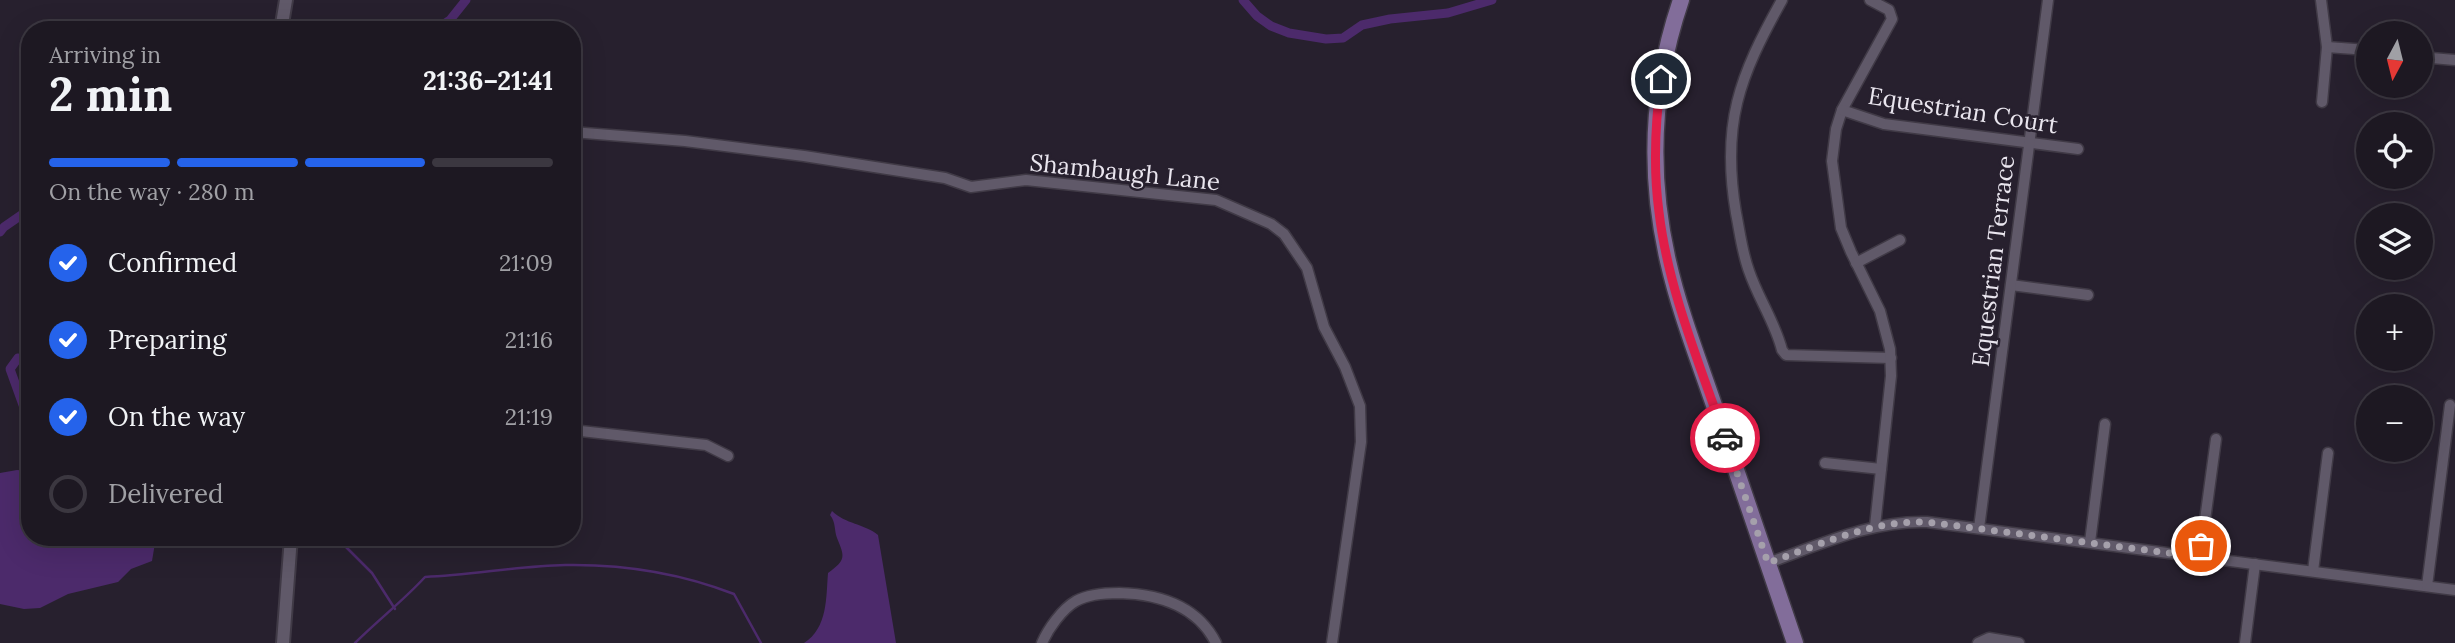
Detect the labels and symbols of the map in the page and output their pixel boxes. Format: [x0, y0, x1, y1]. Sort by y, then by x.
north arrow [2356, 21, 2432, 98]
pin [1631, 49, 1691, 109]
street label: Equestrian Court [1866, 80, 2061, 140]
street label: Shambaugh Lane [1028, 147, 1222, 197]
street label: Equestrian Terrace [1965, 154, 2021, 368]
courier [1690, 403, 1760, 473]
pin [2171, 516, 2231, 576]

